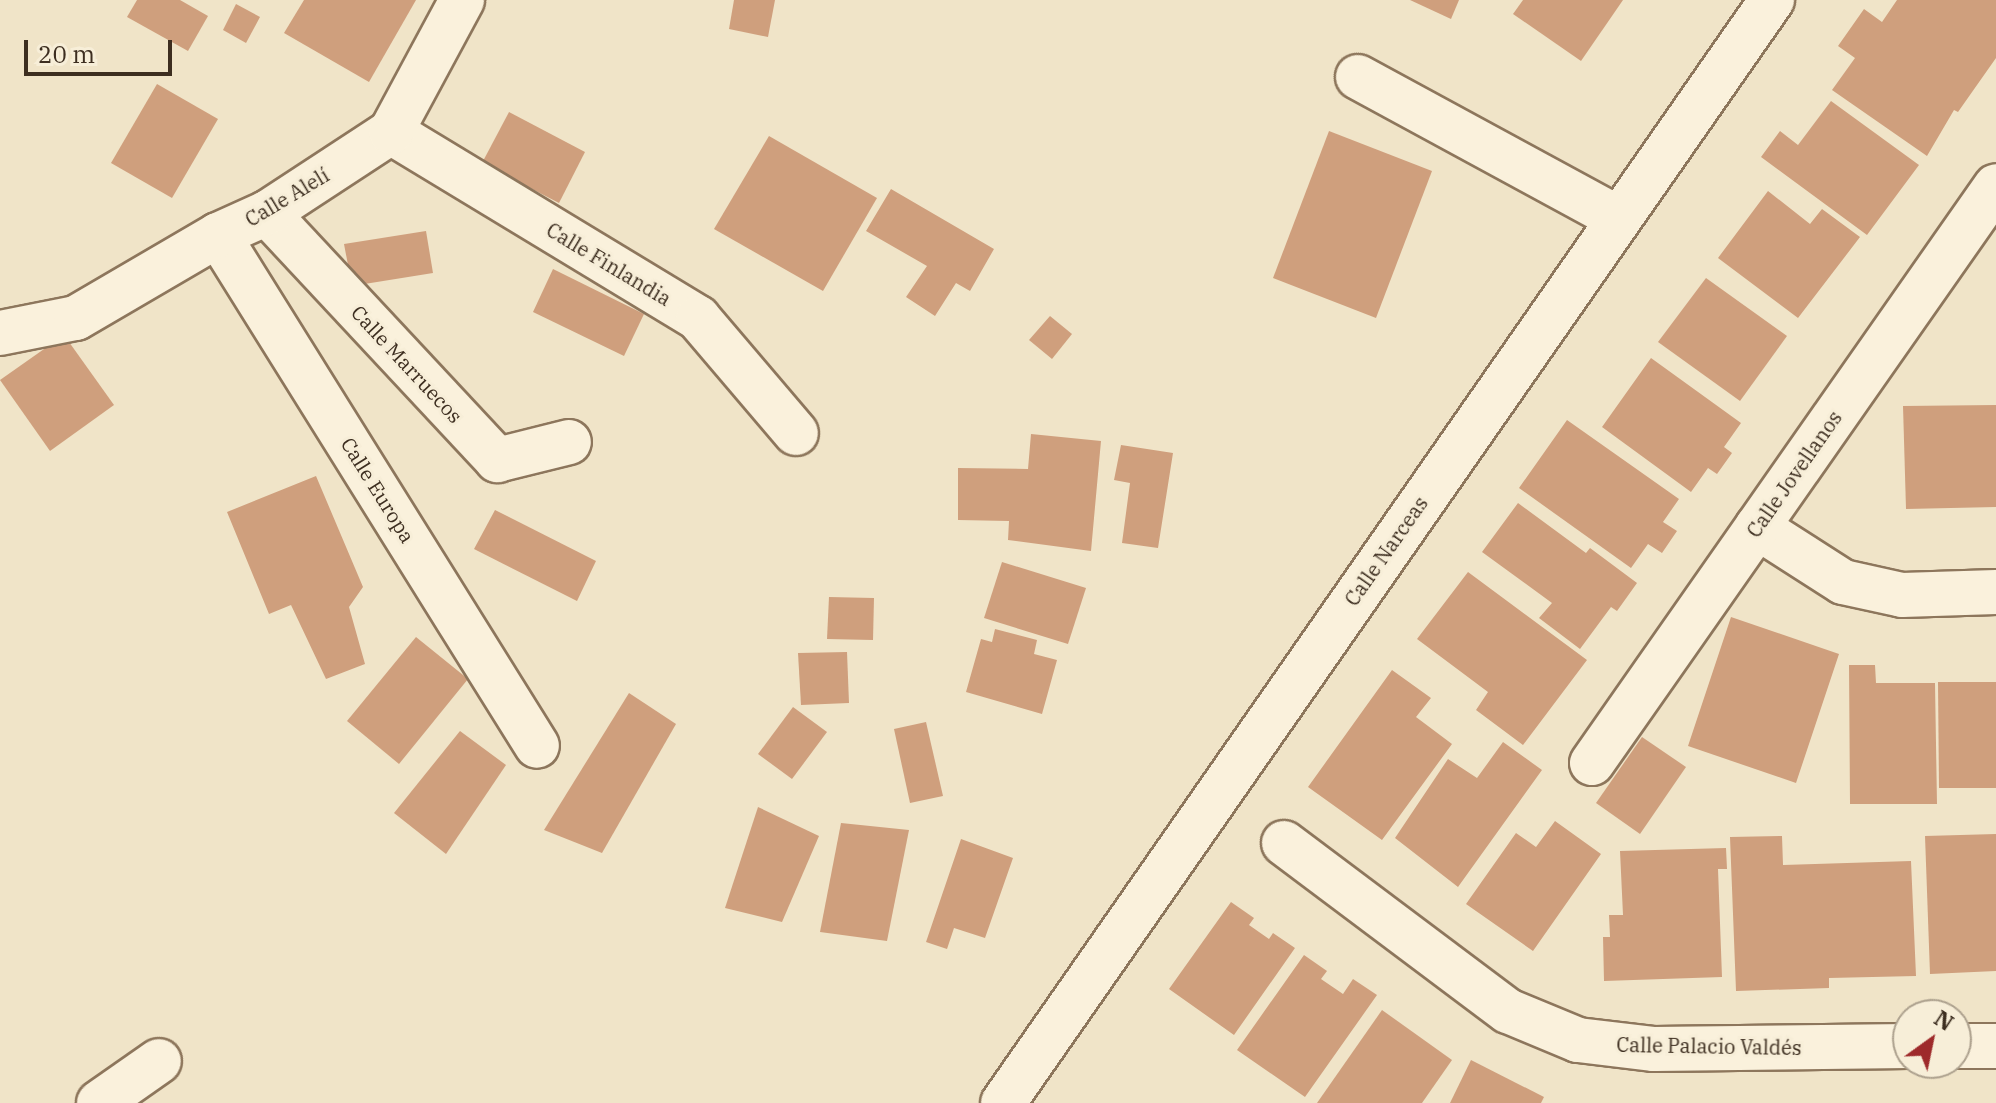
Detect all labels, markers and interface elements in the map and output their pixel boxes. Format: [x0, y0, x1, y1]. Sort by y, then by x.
scale bar [28, 24, 176, 74]
text: 20 m [38, 38, 95, 70]
street label: Calle Alelí [241, 163, 333, 231]
street label: Calle Finlandia [542, 217, 676, 311]
street label: Calle Marruecos [346, 300, 468, 428]
street label: Calle Jovellanos [1741, 406, 1847, 542]
street label: Calle Europa [336, 433, 420, 547]
street label: Calle Narceas [1339, 492, 1433, 610]
north arrow [1892, 999, 1972, 1079]
text: N [1929, 1003, 1959, 1037]
street label: Calle Palacio Valdés [1616, 1032, 1802, 1060]

